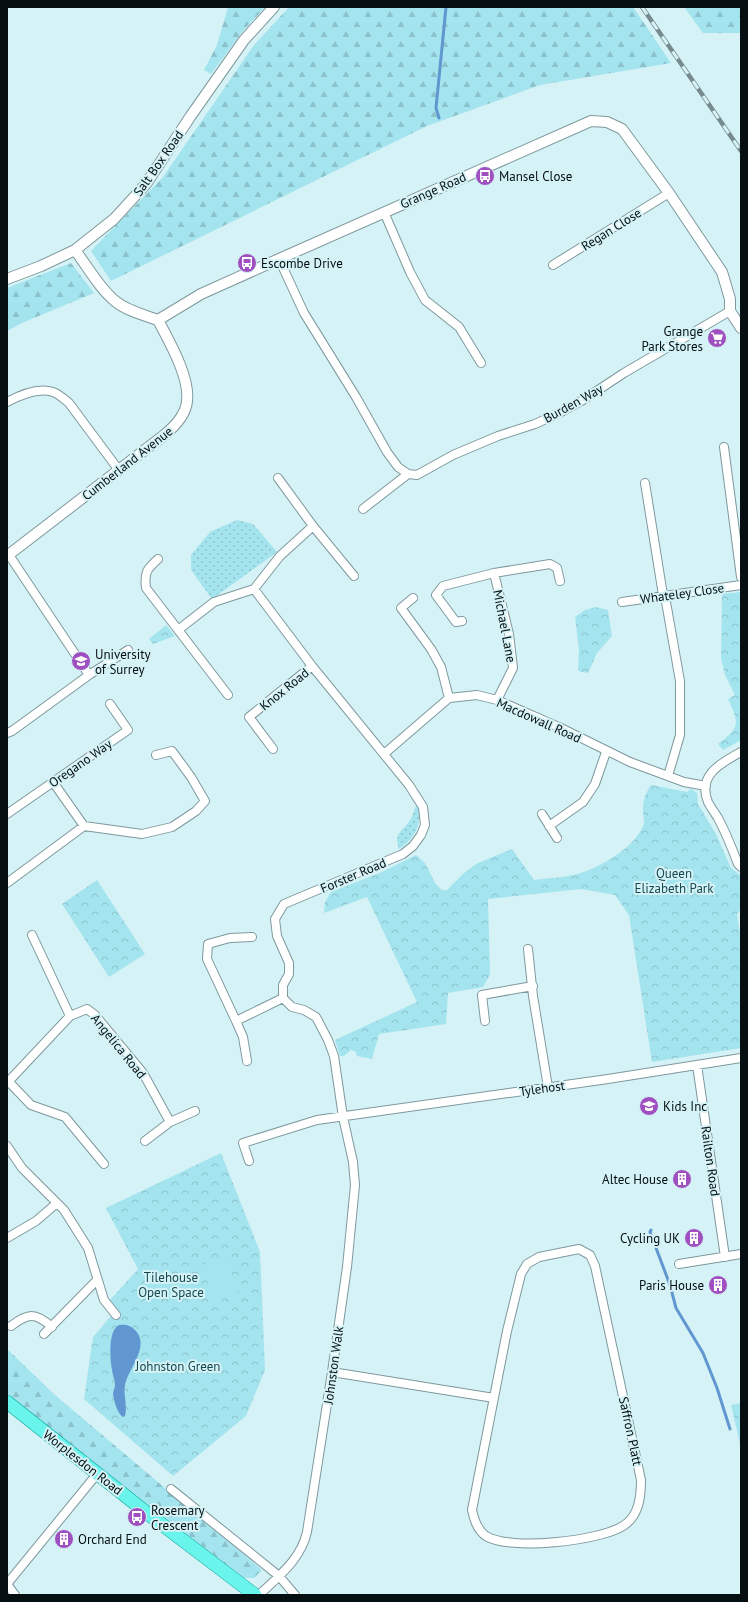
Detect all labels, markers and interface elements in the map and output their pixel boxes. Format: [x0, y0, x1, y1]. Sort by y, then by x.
street label: Salt Box Road [129, 127, 187, 200]
bus stop icon: Mansel Close [474, 165, 496, 187]
street label: Grange Road [398, 168, 469, 213]
place label: Mansel Close [499, 168, 572, 185]
street label: Regan Close [578, 204, 645, 255]
bus stop icon: Escombe Drive [236, 252, 258, 274]
place label: Escombe Drive [261, 255, 343, 272]
place label: Grange Park Stores [641, 323, 703, 355]
supermarket icon: Grange Park Stores [706, 327, 728, 349]
street label: Burden Way [540, 380, 606, 427]
street label: Cumberland Avenue [78, 423, 176, 504]
street label: Whateley Close [639, 579, 725, 608]
street label: Michael Lane [489, 588, 520, 664]
place label: University of Surrey [95, 646, 151, 678]
school or university icon: University of Surrey [70, 650, 92, 672]
street label: Knox Road [256, 664, 312, 714]
street label: Macdowall Road [494, 694, 584, 747]
street label: Oregano Way [45, 735, 115, 791]
street label: Forster Road [318, 854, 389, 897]
park label: Queen Elizabeth Park [634, 865, 714, 897]
street label: Angelica Road [87, 1010, 150, 1082]
street label: Tylehost [518, 1077, 567, 1100]
school or university icon: Kids Inc [638, 1095, 660, 1117]
place label: Kids Inc [663, 1098, 707, 1115]
street label: Railton Road [697, 1125, 724, 1197]
building icon: Altec House [671, 1168, 693, 1190]
place label: Altec House [602, 1171, 668, 1188]
building icon: Cycling UK [683, 1227, 705, 1249]
place label: Cycling UK [620, 1230, 680, 1247]
park label: Tilehouse Open Space [138, 1269, 204, 1301]
building icon: Paris House [707, 1274, 729, 1296]
place label: Paris House [639, 1277, 704, 1294]
street label: Johnston Walk [319, 1324, 347, 1406]
park label: Johnston Green [135, 1358, 220, 1375]
street label: Saffron Platt [615, 1395, 646, 1468]
street label: Worplesdon Road [39, 1426, 126, 1499]
place label: Rosemary Crescent [151, 1502, 205, 1534]
bus stop icon: Rosemary Crescent [126, 1506, 148, 1528]
building icon: Orchard End [53, 1528, 75, 1550]
place label: Orchard End [78, 1531, 147, 1548]

